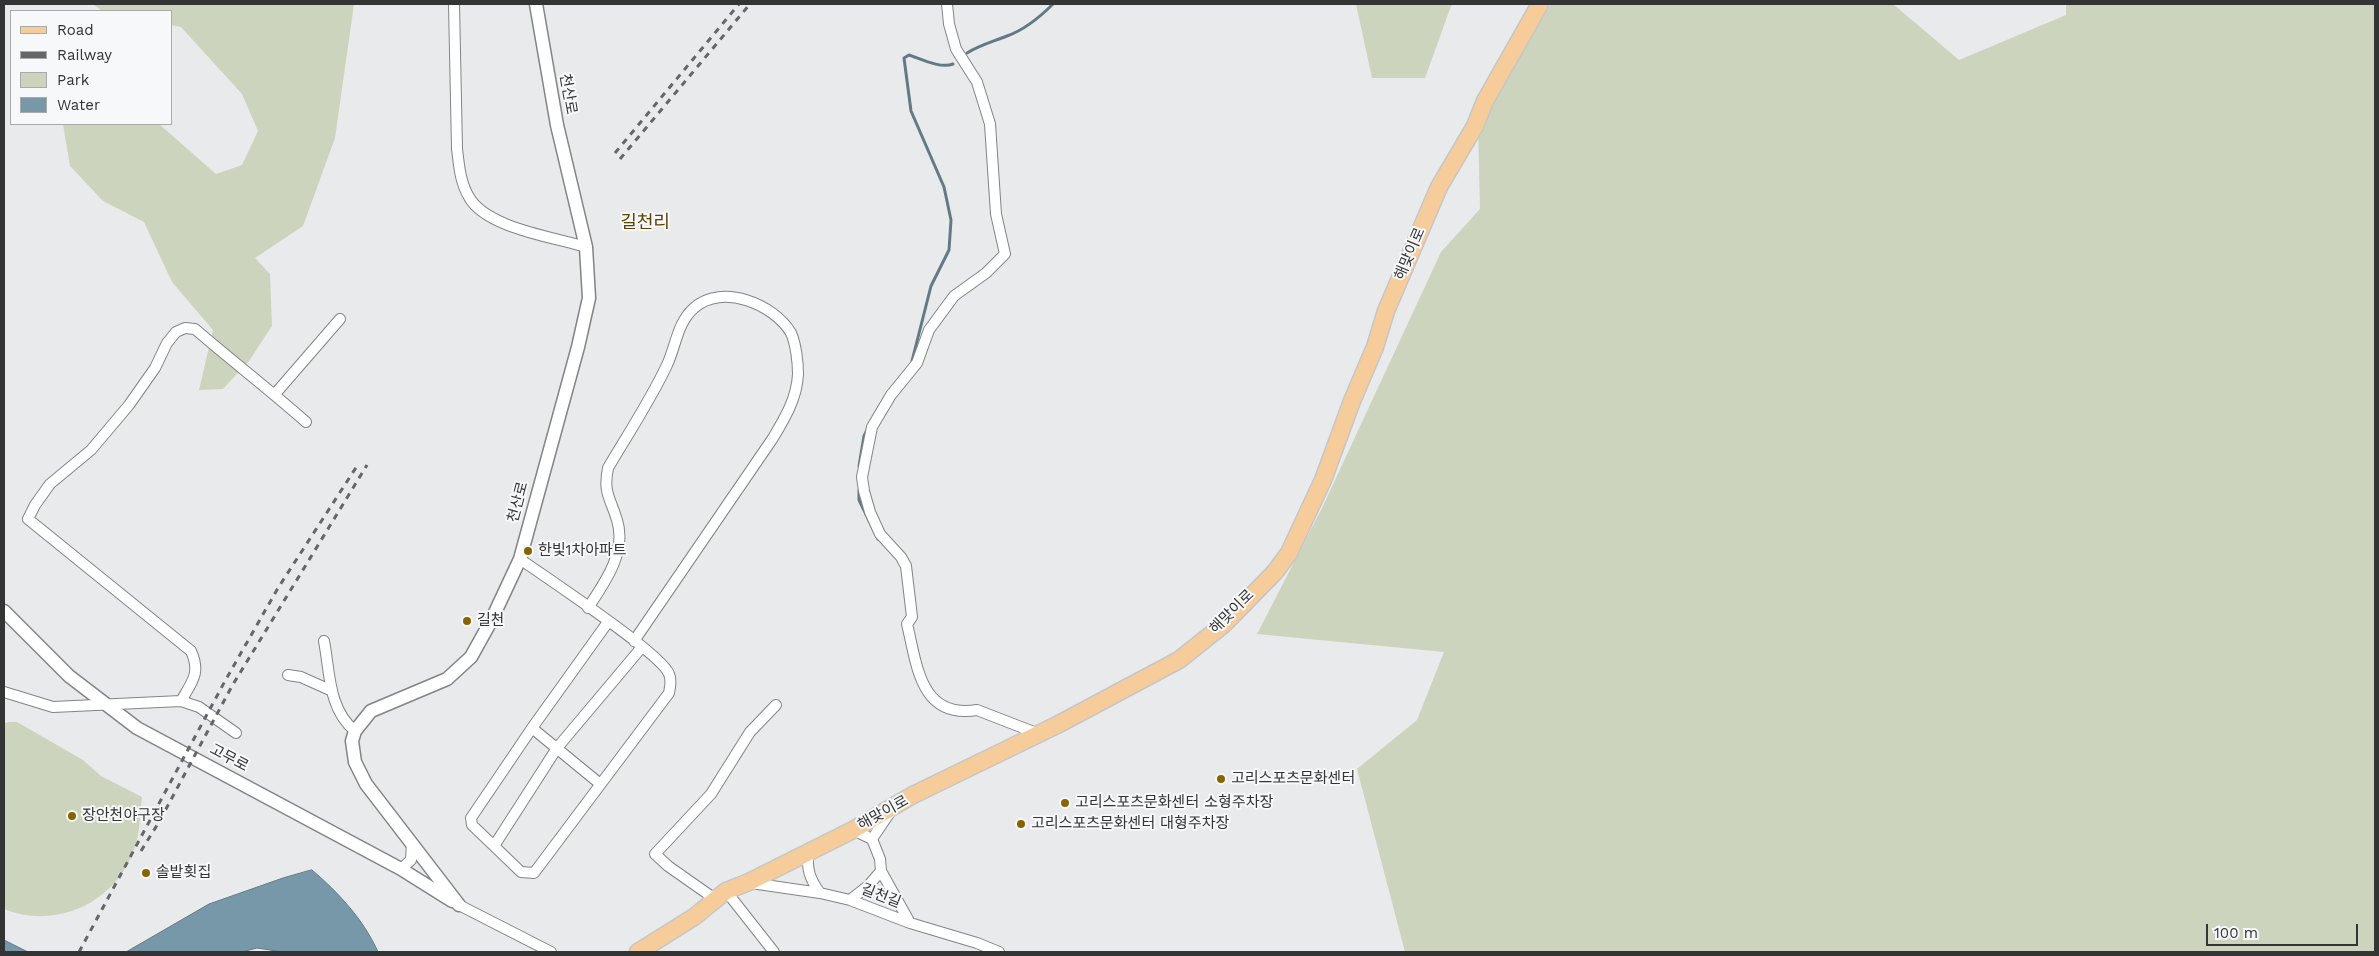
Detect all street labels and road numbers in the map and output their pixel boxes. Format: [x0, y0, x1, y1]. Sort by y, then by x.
street label: 천산로 [556, 72, 580, 116]
street label: 해맞이로 [1391, 225, 1429, 283]
street label: 천산로 [504, 480, 532, 524]
street label: 해맞이로 [1206, 586, 1258, 638]
street label: 고무로 [206, 740, 252, 776]
street label: 해맞이로 [854, 792, 912, 834]
street label: 길천길 [858, 880, 904, 912]

